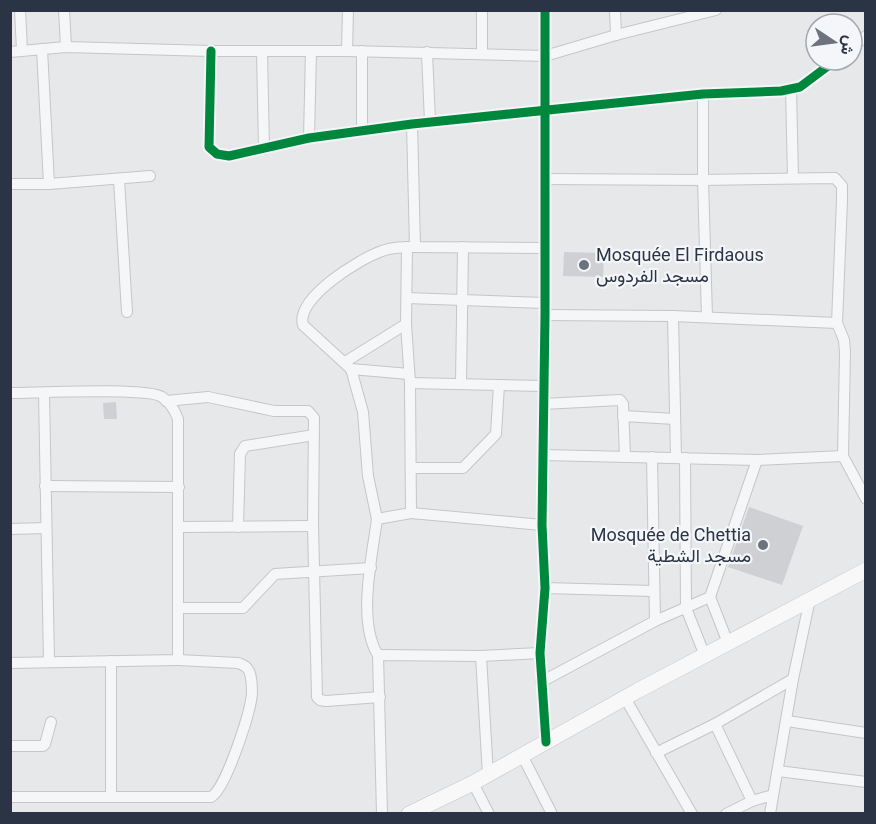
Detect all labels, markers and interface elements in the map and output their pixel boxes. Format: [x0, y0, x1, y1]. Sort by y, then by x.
north arrow [804, 12, 864, 72]
text: ش [837, 34, 860, 57]
place label: Mosquée El Firdaous مسجد الفردوس [596, 244, 764, 287]
marker: Mosquée El Firdaous مسجد الفردوس [577, 258, 591, 272]
place label: Mosquée de Chettia مسجد الشطية [591, 524, 751, 566]
marker: Mosquée de Chettia مسجد الشطية [756, 538, 770, 552]

